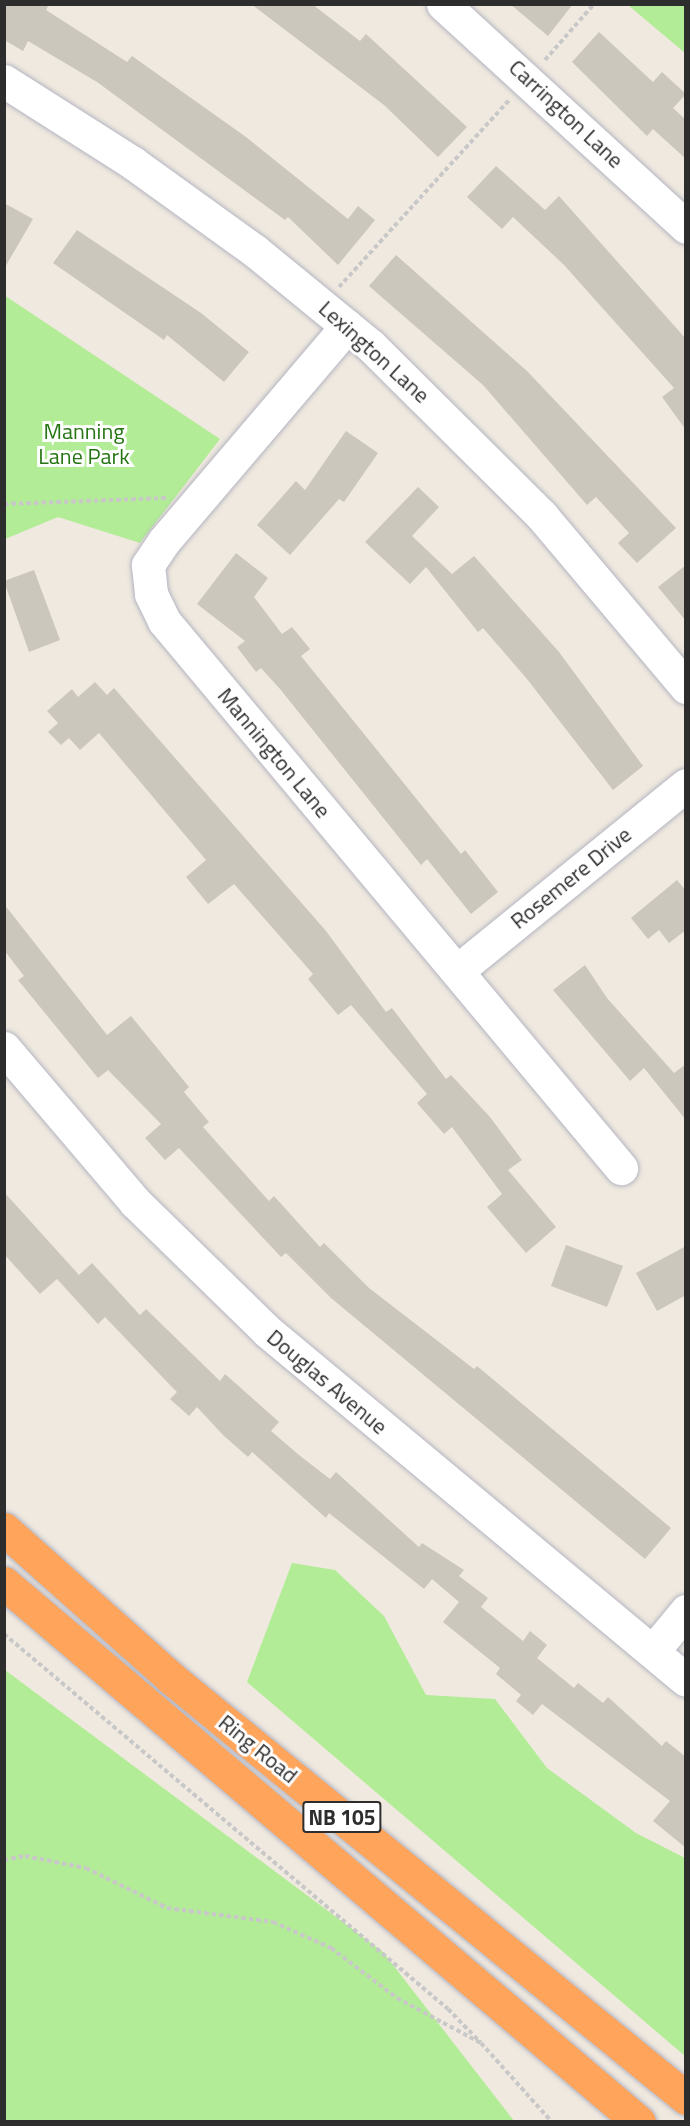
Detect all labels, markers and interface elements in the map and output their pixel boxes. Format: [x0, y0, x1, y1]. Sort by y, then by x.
street label: Carrington Lane [503, 54, 629, 174]
street label: Lexington Lane [313, 295, 435, 409]
park label: Manning Lane Park [38, 418, 130, 470]
street label: Mannington Lane [212, 683, 336, 823]
street label: Rosemere Drive [505, 821, 637, 935]
street label: Douglas Avenue [262, 1324, 392, 1440]
street label: Ring Road [213, 1709, 303, 1789]
road number: NB 105 [302, 1799, 382, 1835]

